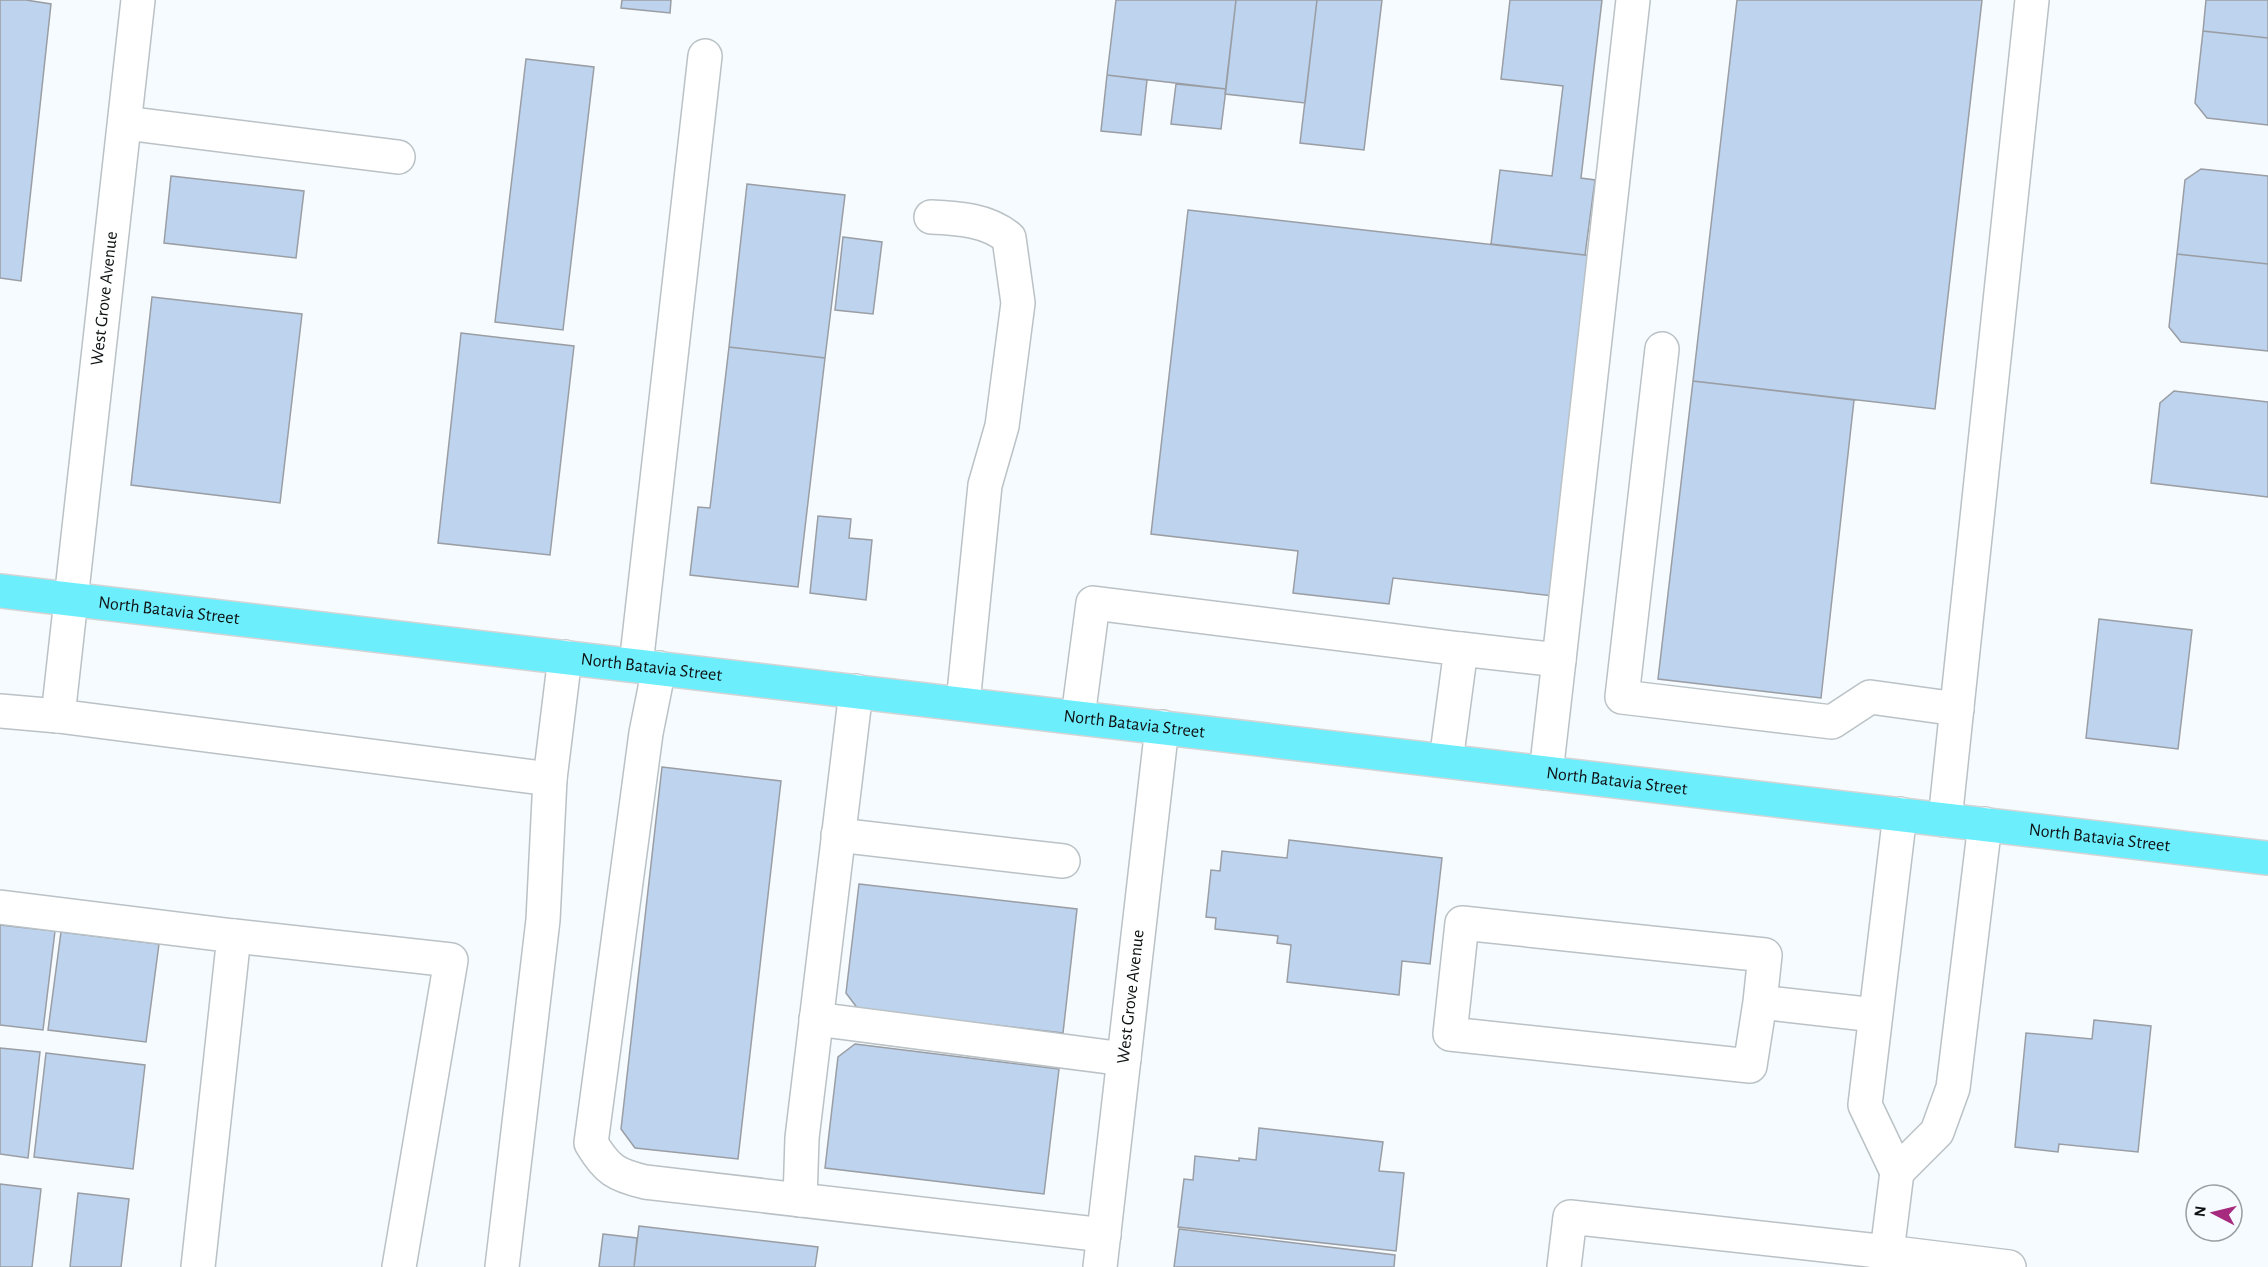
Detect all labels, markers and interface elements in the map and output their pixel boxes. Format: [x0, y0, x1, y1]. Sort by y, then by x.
street label: West Grove Avenue [88, 230, 121, 367]
street label: North Batavia Street [97, 594, 241, 628]
street label: North Batavia Street [580, 650, 723, 685]
street label: North Batavia Street [1063, 707, 1206, 742]
street label: North Batavia Street [1545, 764, 1689, 799]
street label: North Batavia Street [2028, 821, 2171, 855]
street label: West Grove Avenue [1114, 929, 1148, 1065]
north arrow [2184, 1183, 2244, 1243]
text: N [2191, 1205, 2209, 1218]

